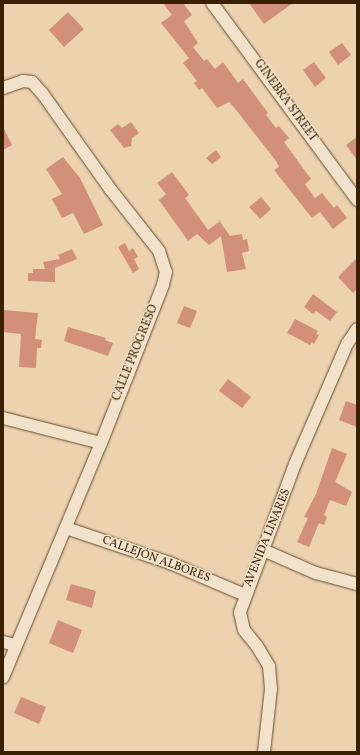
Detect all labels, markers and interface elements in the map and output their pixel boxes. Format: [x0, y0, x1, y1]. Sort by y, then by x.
street label: GINEBRA STREET [250, 57, 320, 145]
street label: CALLE PROGRESO [110, 303, 162, 403]
street label: AVENIDA LINARES [242, 487, 294, 589]
street label: CALLEJÓN ALBORES [100, 534, 212, 586]

